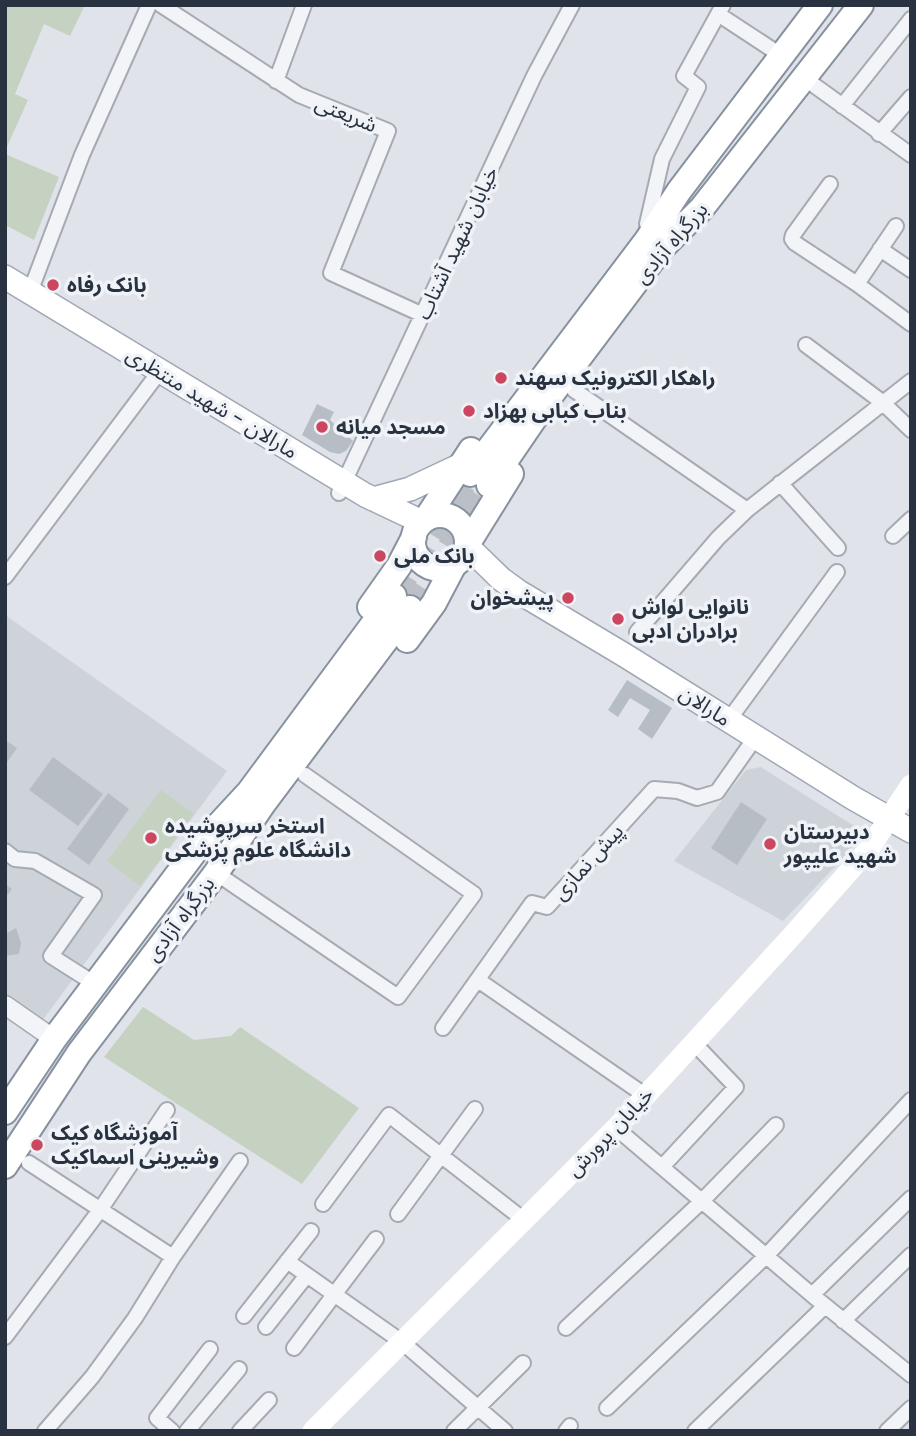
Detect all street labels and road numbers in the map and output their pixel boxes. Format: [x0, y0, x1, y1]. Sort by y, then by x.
street label: شریعتی [311, 88, 382, 139]
street label: خیابان شهید آشتاب [408, 161, 505, 324]
street label: بزرگراه آزادی [627, 196, 714, 290]
street label: مارالان - شهید منتظری [121, 340, 304, 465]
street label: مارالان [674, 678, 737, 733]
street label: پیش نمازی [545, 817, 630, 906]
street label: بزرگراه آزادی [138, 870, 221, 967]
street label: خیابان پرورش [559, 1080, 660, 1183]

